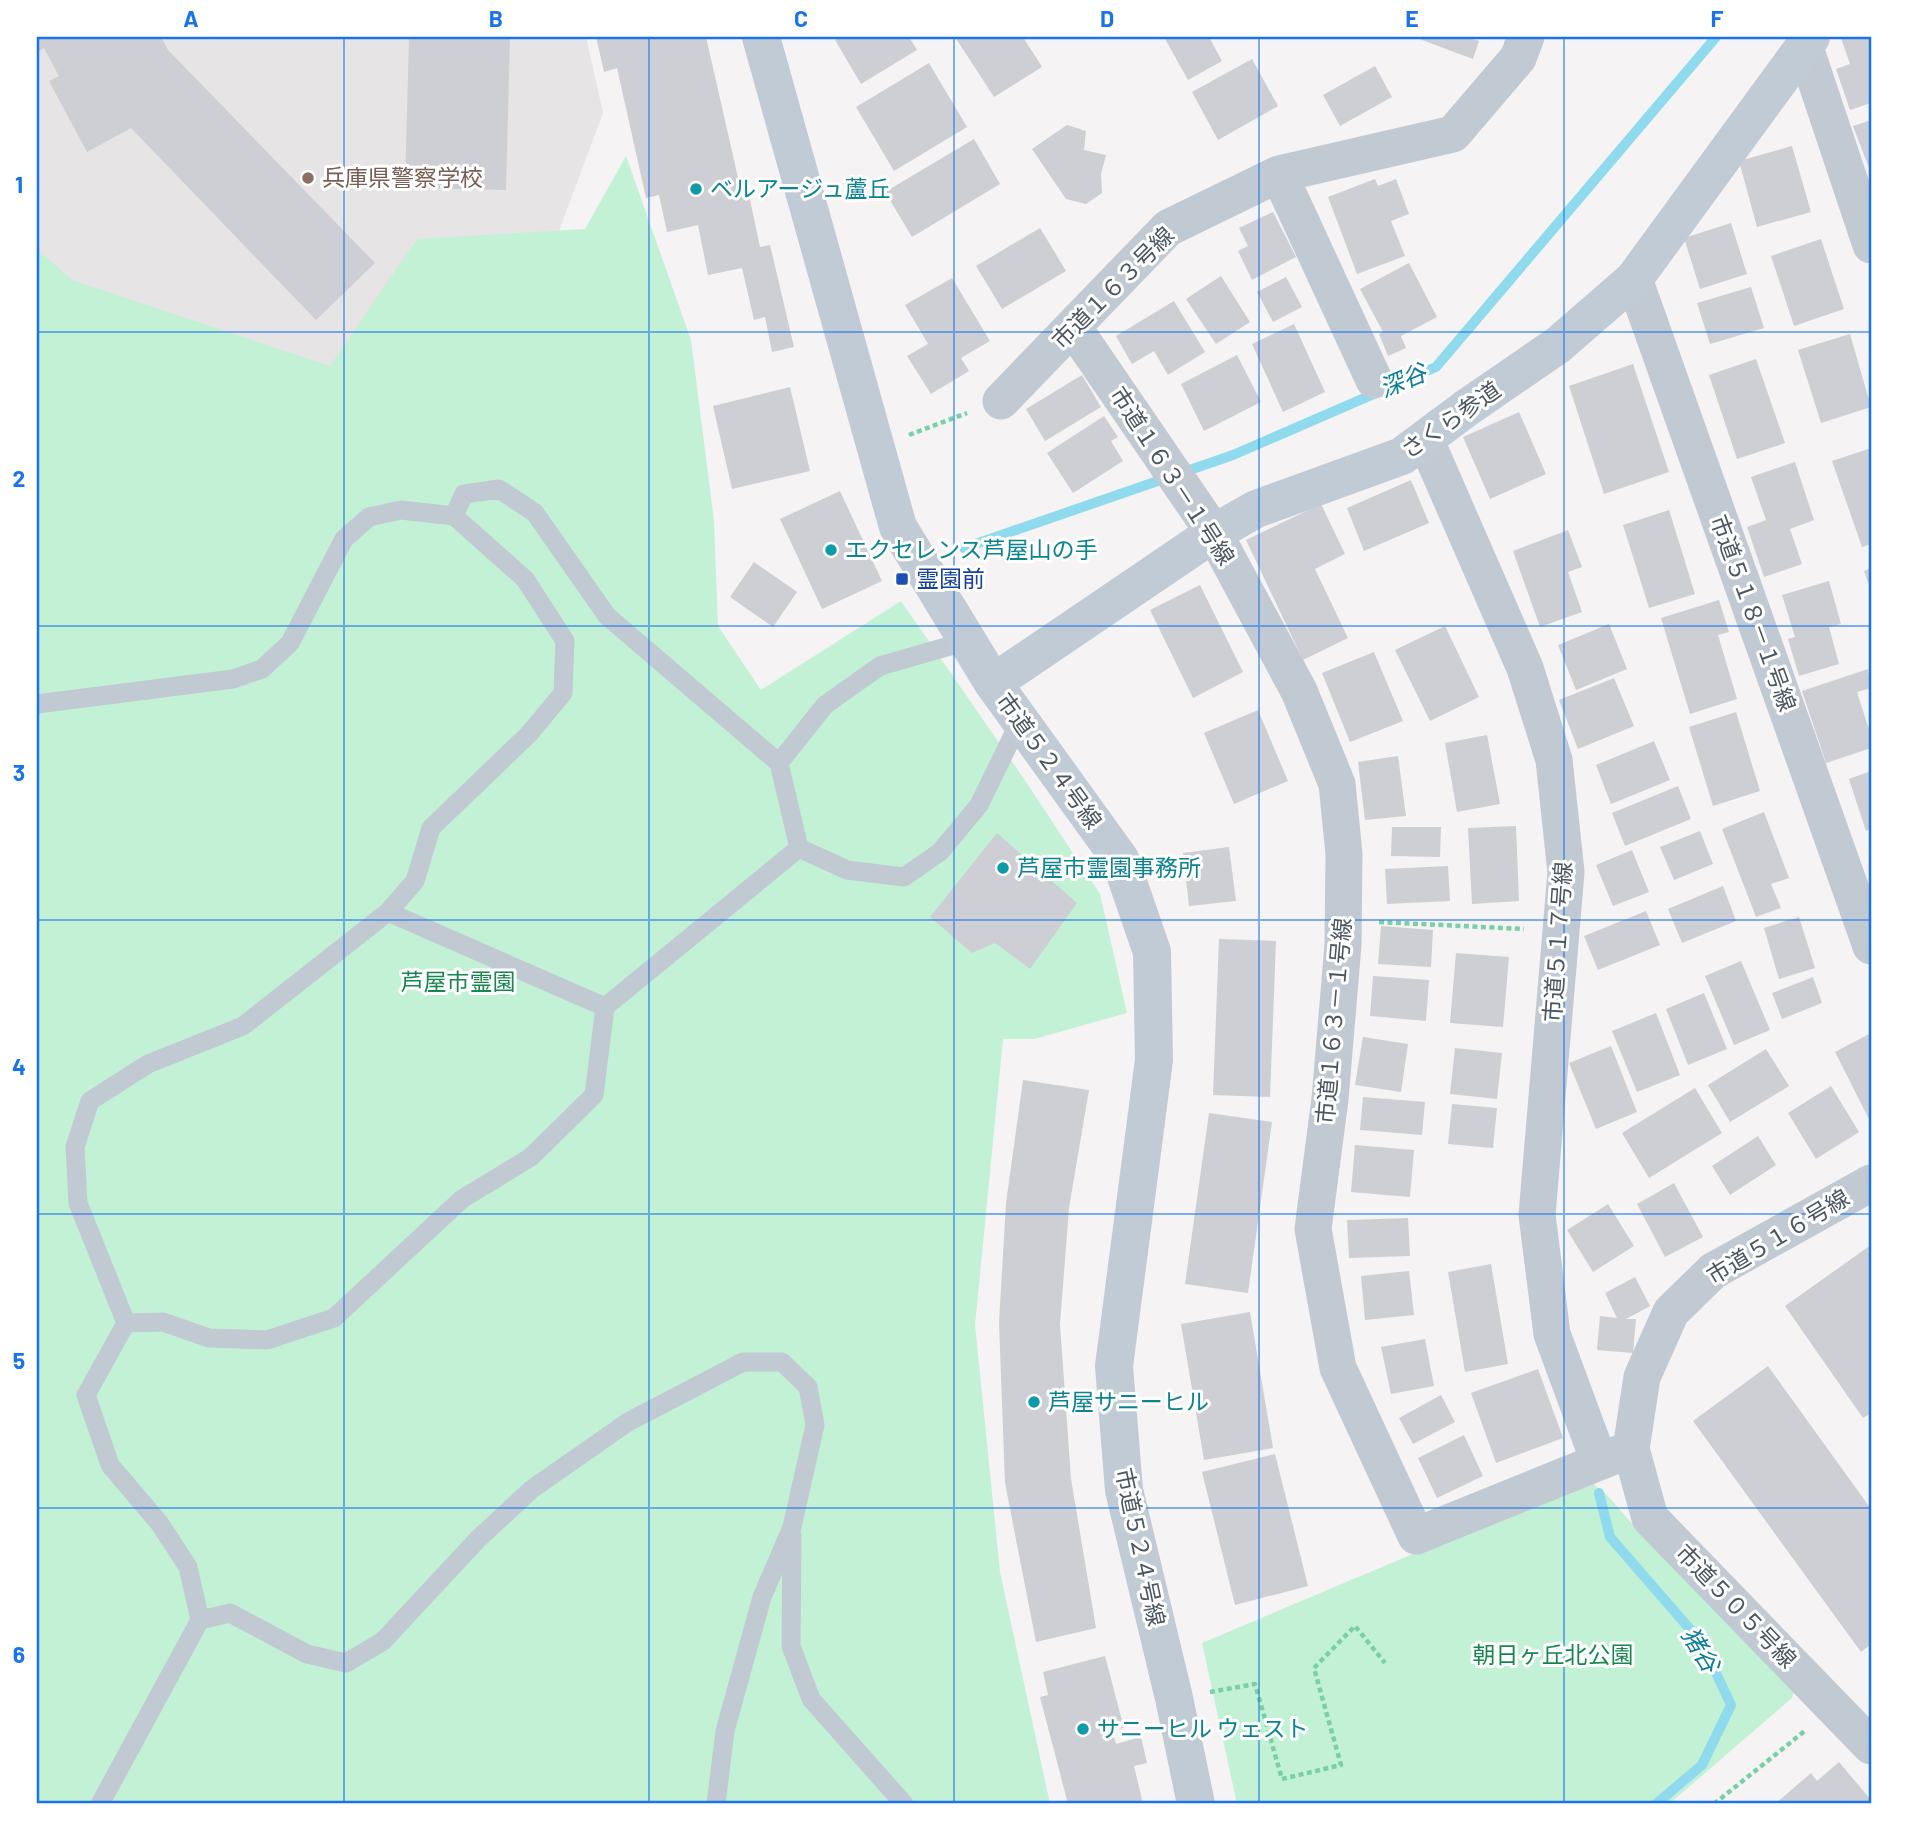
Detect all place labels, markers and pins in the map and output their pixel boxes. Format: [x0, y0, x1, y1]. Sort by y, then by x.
place label: 兵庫県警察学校 [322, 163, 483, 191]
marker: 兵庫県警察学校 [300, 170, 316, 186]
place label: ベルアージュ蘆丘 [710, 174, 891, 202]
marker: ベルアージュ蘆丘 [688, 181, 704, 197]
place label: エクセレンス芦屋山の手 [845, 535, 1098, 563]
marker: エクセレンス芦屋山の手 [823, 542, 839, 558]
place label: 霊園前 [916, 564, 985, 592]
marker: 霊園前 [894, 571, 910, 587]
place label: 芦屋市霊園事務所 [1017, 853, 1201, 881]
marker: 芦屋市霊園事務所 [995, 860, 1011, 876]
place label: 芦屋サニーヒル [1048, 1387, 1209, 1415]
marker: 芦屋サニーヒル [1026, 1394, 1042, 1410]
place label: サニーヒル ウェスト [1097, 1714, 1309, 1742]
marker: サニーヒル ウェスト [1075, 1721, 1091, 1737]

